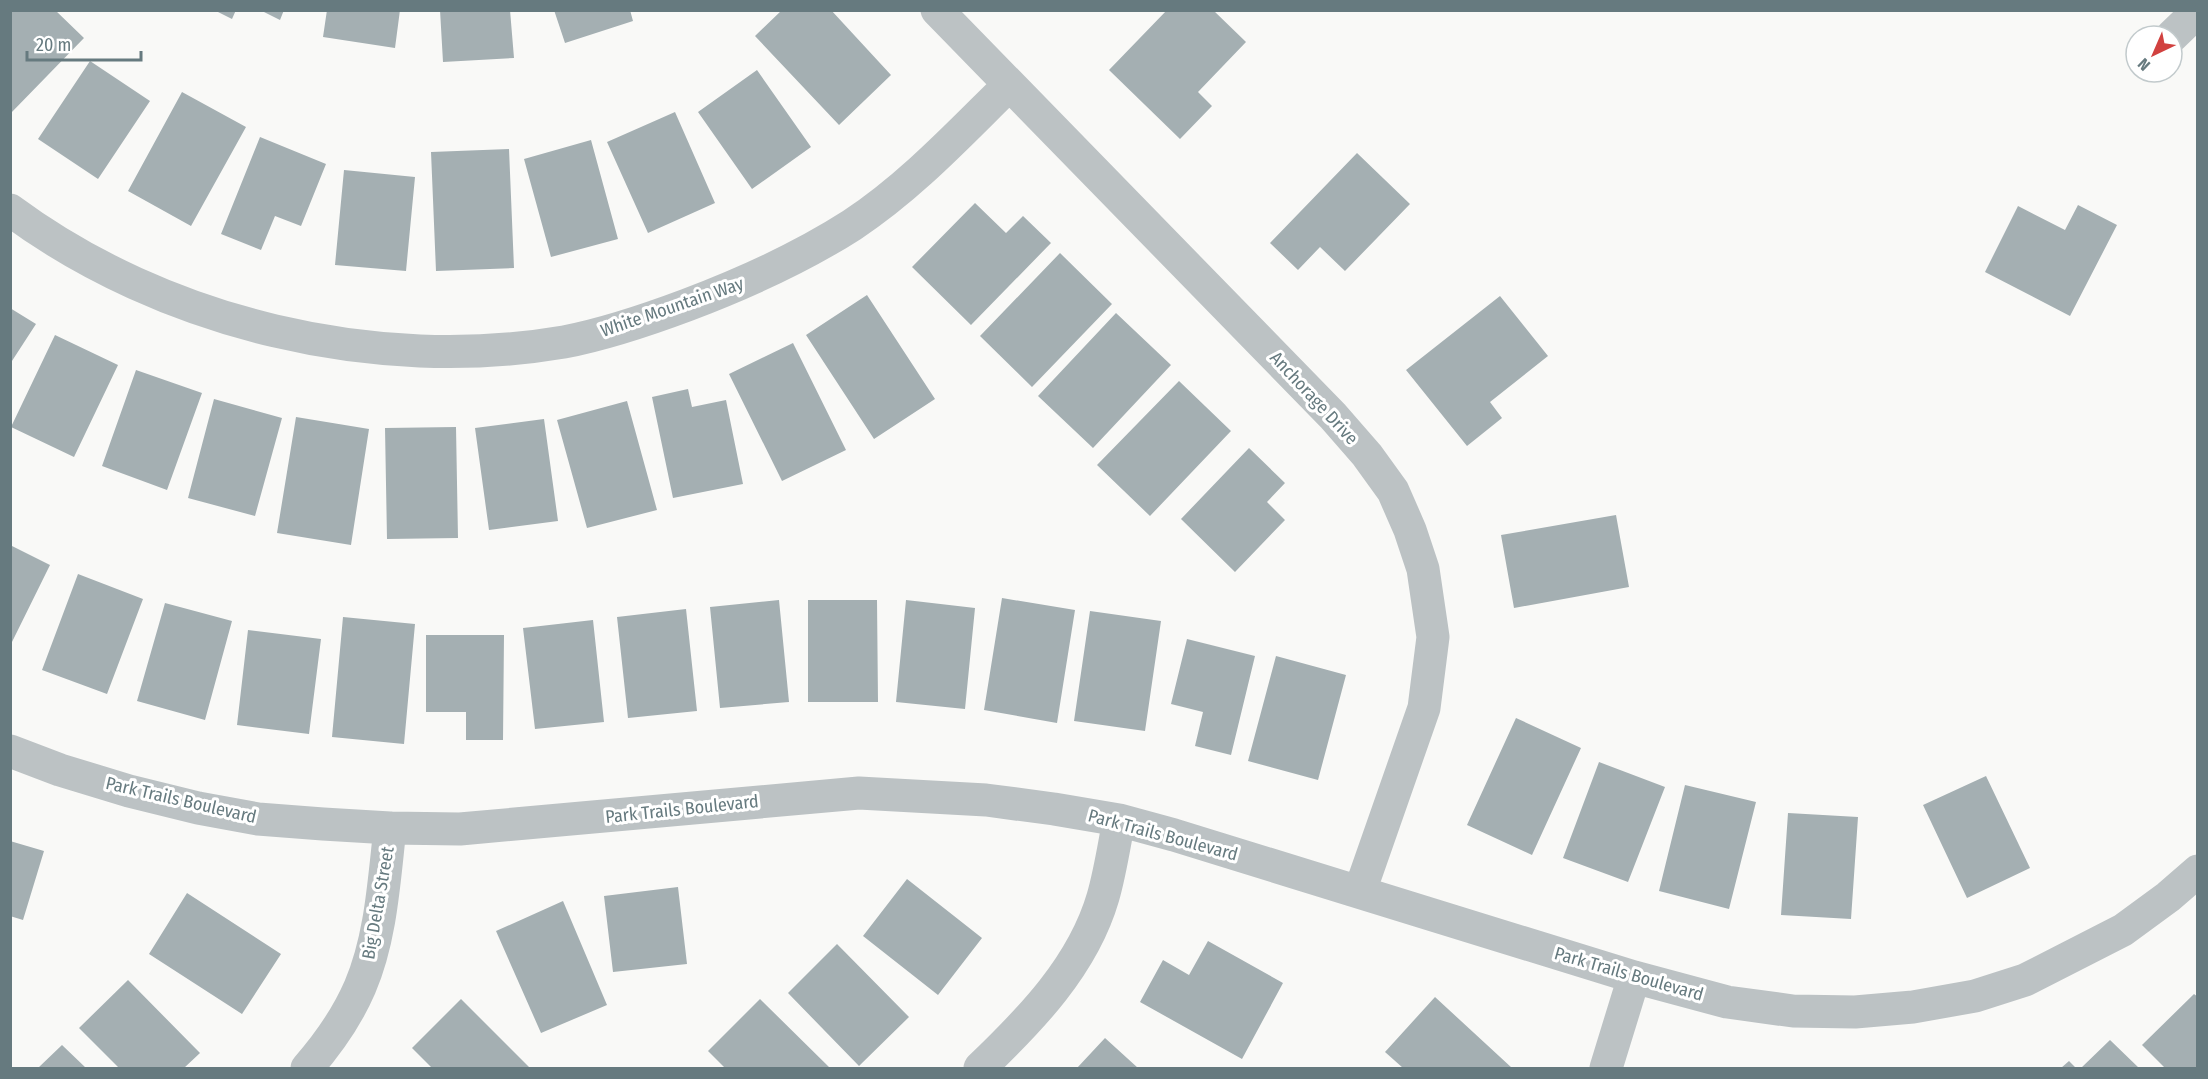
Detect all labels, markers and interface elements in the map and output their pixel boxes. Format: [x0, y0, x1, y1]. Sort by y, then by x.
scale bar [27, 24, 141, 62]
north arrow [2124, 24, 2184, 84]
text: 20 m [36, 34, 71, 56]
text: N [2134, 54, 2154, 75]
street label: White Mountain Way [598, 272, 746, 342]
street label: Anchorage Drive [1265, 347, 1363, 449]
street label: Park Trails Boulevard [104, 772, 258, 828]
street label: Park Trails Boulevard [604, 790, 760, 828]
street label: Park Trails Boulevard [1086, 804, 1240, 866]
street label: Big Delta Street [357, 845, 399, 961]
street label: Park Trails Boulevard [1552, 942, 1706, 1006]

